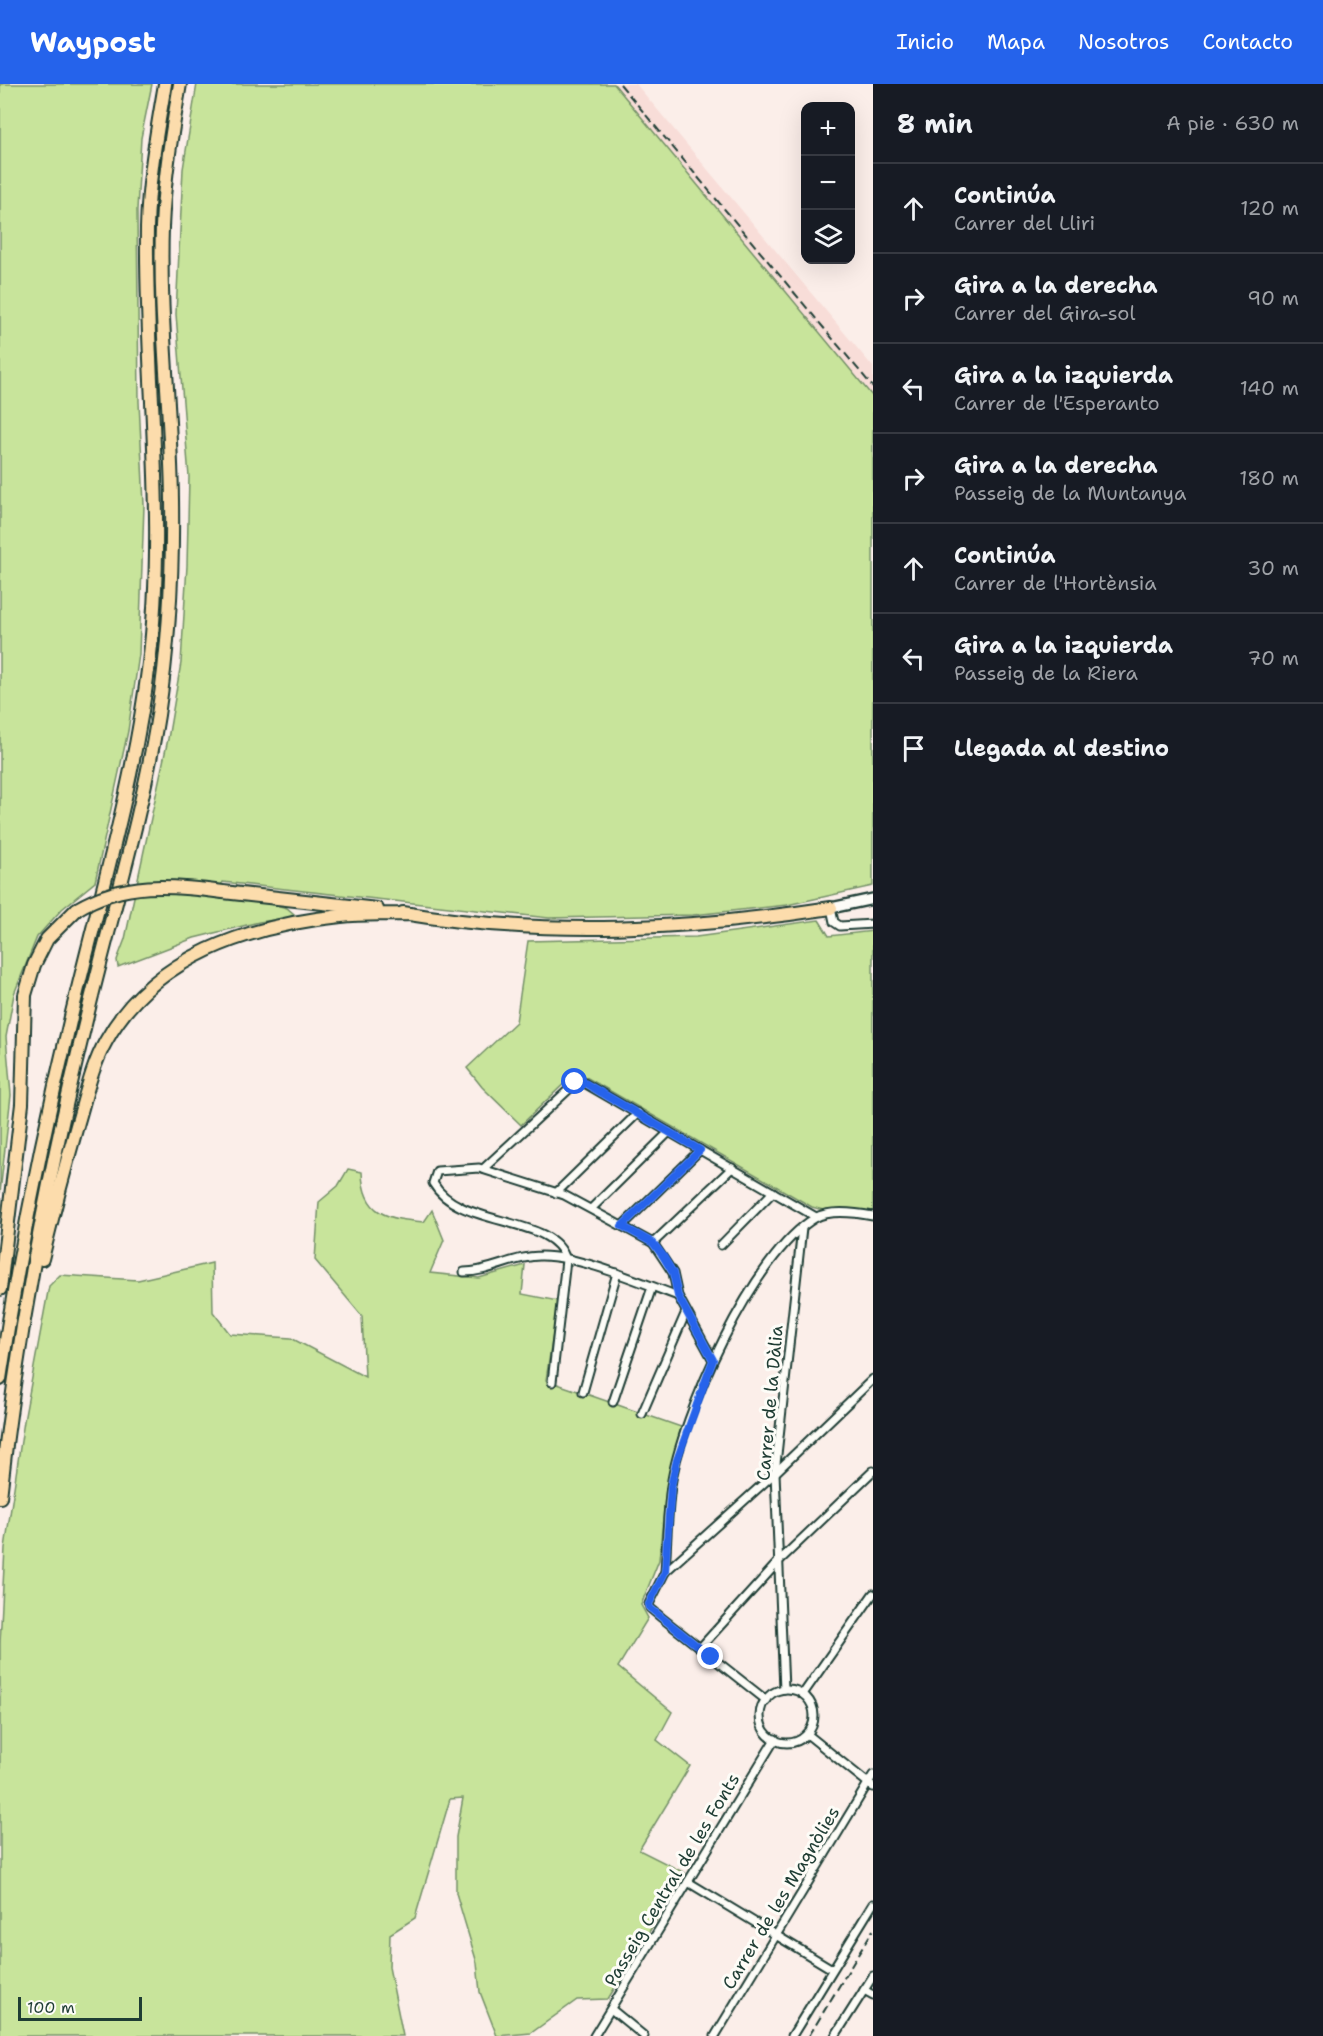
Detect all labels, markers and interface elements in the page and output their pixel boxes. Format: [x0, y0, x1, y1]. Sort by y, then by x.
text: Waypost [30, 23, 156, 61]
text: Inicio [896, 28, 954, 56]
text: Mapa [987, 28, 1045, 56]
text: Nosotros [1078, 28, 1169, 56]
text: Contacto [1202, 28, 1293, 56]
map controls [801, 102, 855, 264]
button: + [801, 102, 855, 156]
text: 8 min [897, 106, 973, 141]
text: A pie · 630 m [1166, 110, 1299, 136]
button: − [801, 156, 855, 210]
text: Continúa [954, 181, 1056, 210]
icon: ahead [897, 192, 930, 225]
text: 120 m [1240, 195, 1299, 221]
button: layers [801, 210, 855, 264]
text: Carrer del Lliri [954, 210, 1095, 236]
text: Gira a la derecha [954, 271, 1158, 300]
icon: right [897, 282, 930, 315]
text: 90 m [1247, 285, 1299, 311]
text: Carrer del Gira-sol [954, 300, 1135, 326]
text: Gira a la izquierda [954, 361, 1173, 390]
icon: left [897, 372, 930, 405]
text: 140 m [1240, 375, 1299, 401]
text: Carrer de l'Esperanto [954, 390, 1160, 416]
text: Gira a la derecha [954, 451, 1158, 480]
icon: right [897, 462, 930, 495]
text: 180 m [1239, 465, 1299, 491]
text: Passeig de la Muntanya [954, 480, 1186, 506]
text: Continúa [954, 541, 1056, 570]
icon: ahead [897, 552, 930, 585]
text: 30 m [1247, 555, 1299, 581]
text: Carrer de l'Hortènsia [954, 570, 1157, 596]
text: Gira a la izquierda [954, 631, 1173, 660]
icon: left [897, 642, 930, 675]
text: 70 m [1247, 645, 1299, 671]
text: Passeig de la Riera [954, 660, 1138, 686]
icon: arrive [897, 732, 930, 765]
text: Llegada al destino [954, 734, 1169, 763]
route start [561, 1068, 587, 1094]
street label: Carrer de la Dàlia [751, 1324, 789, 1482]
route end [697, 1643, 723, 1669]
street label: Passeig Central de les Fonts [599, 1769, 745, 1991]
street label: Carrer de les Magnòlies [717, 1802, 845, 1994]
scale bar [18, 1994, 142, 2022]
text: 100 m [27, 1997, 75, 2018]

